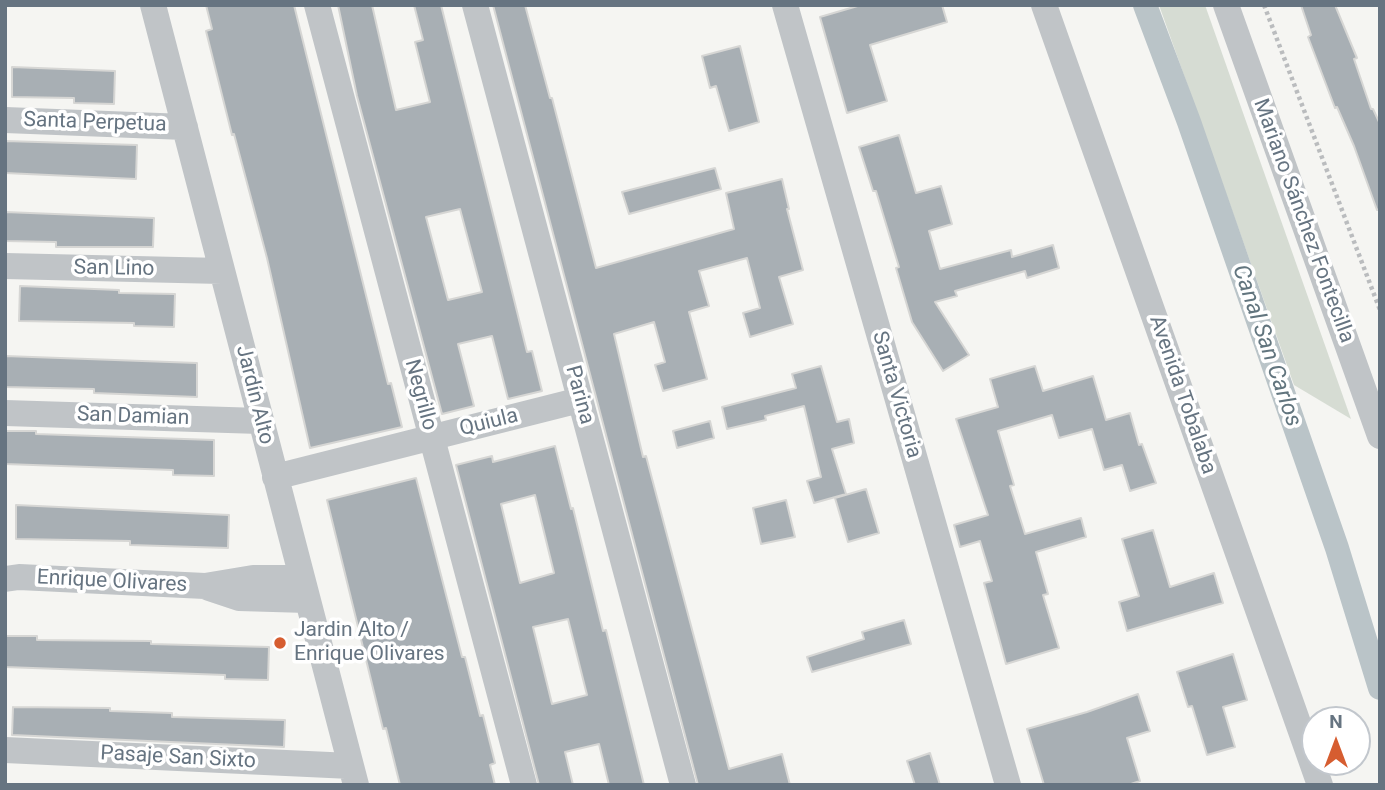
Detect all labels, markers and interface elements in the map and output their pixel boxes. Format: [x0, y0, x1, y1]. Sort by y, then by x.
street label: Mariano Sánchez Fontecilla [1247, 96, 1359, 346]
street label: Santa Perpetua [23, 108, 167, 138]
street label: San Lino [73, 256, 155, 282]
water label: Canal San Carlos [1225, 261, 1307, 431]
street label: Avenida Tobalaba [1143, 312, 1221, 478]
street label: Santa Victoria [866, 329, 926, 461]
street label: Jardín Alto [230, 343, 278, 447]
street label: Negrillo [398, 357, 442, 433]
street label: Parina [559, 363, 599, 427]
street label: San Damian [76, 402, 190, 432]
street label: Quiula [457, 404, 521, 442]
street label: Enrique Olivares [36, 565, 188, 599]
place label: Jardin Alto / Enrique Olivares [294, 618, 445, 668]
marker: Jardin Alto / Enrique Olivares [272, 635, 288, 651]
north arrow [1301, 706, 1371, 776]
text: N [1329, 710, 1343, 733]
street label: Pasaje San Sixto [100, 741, 256, 775]

